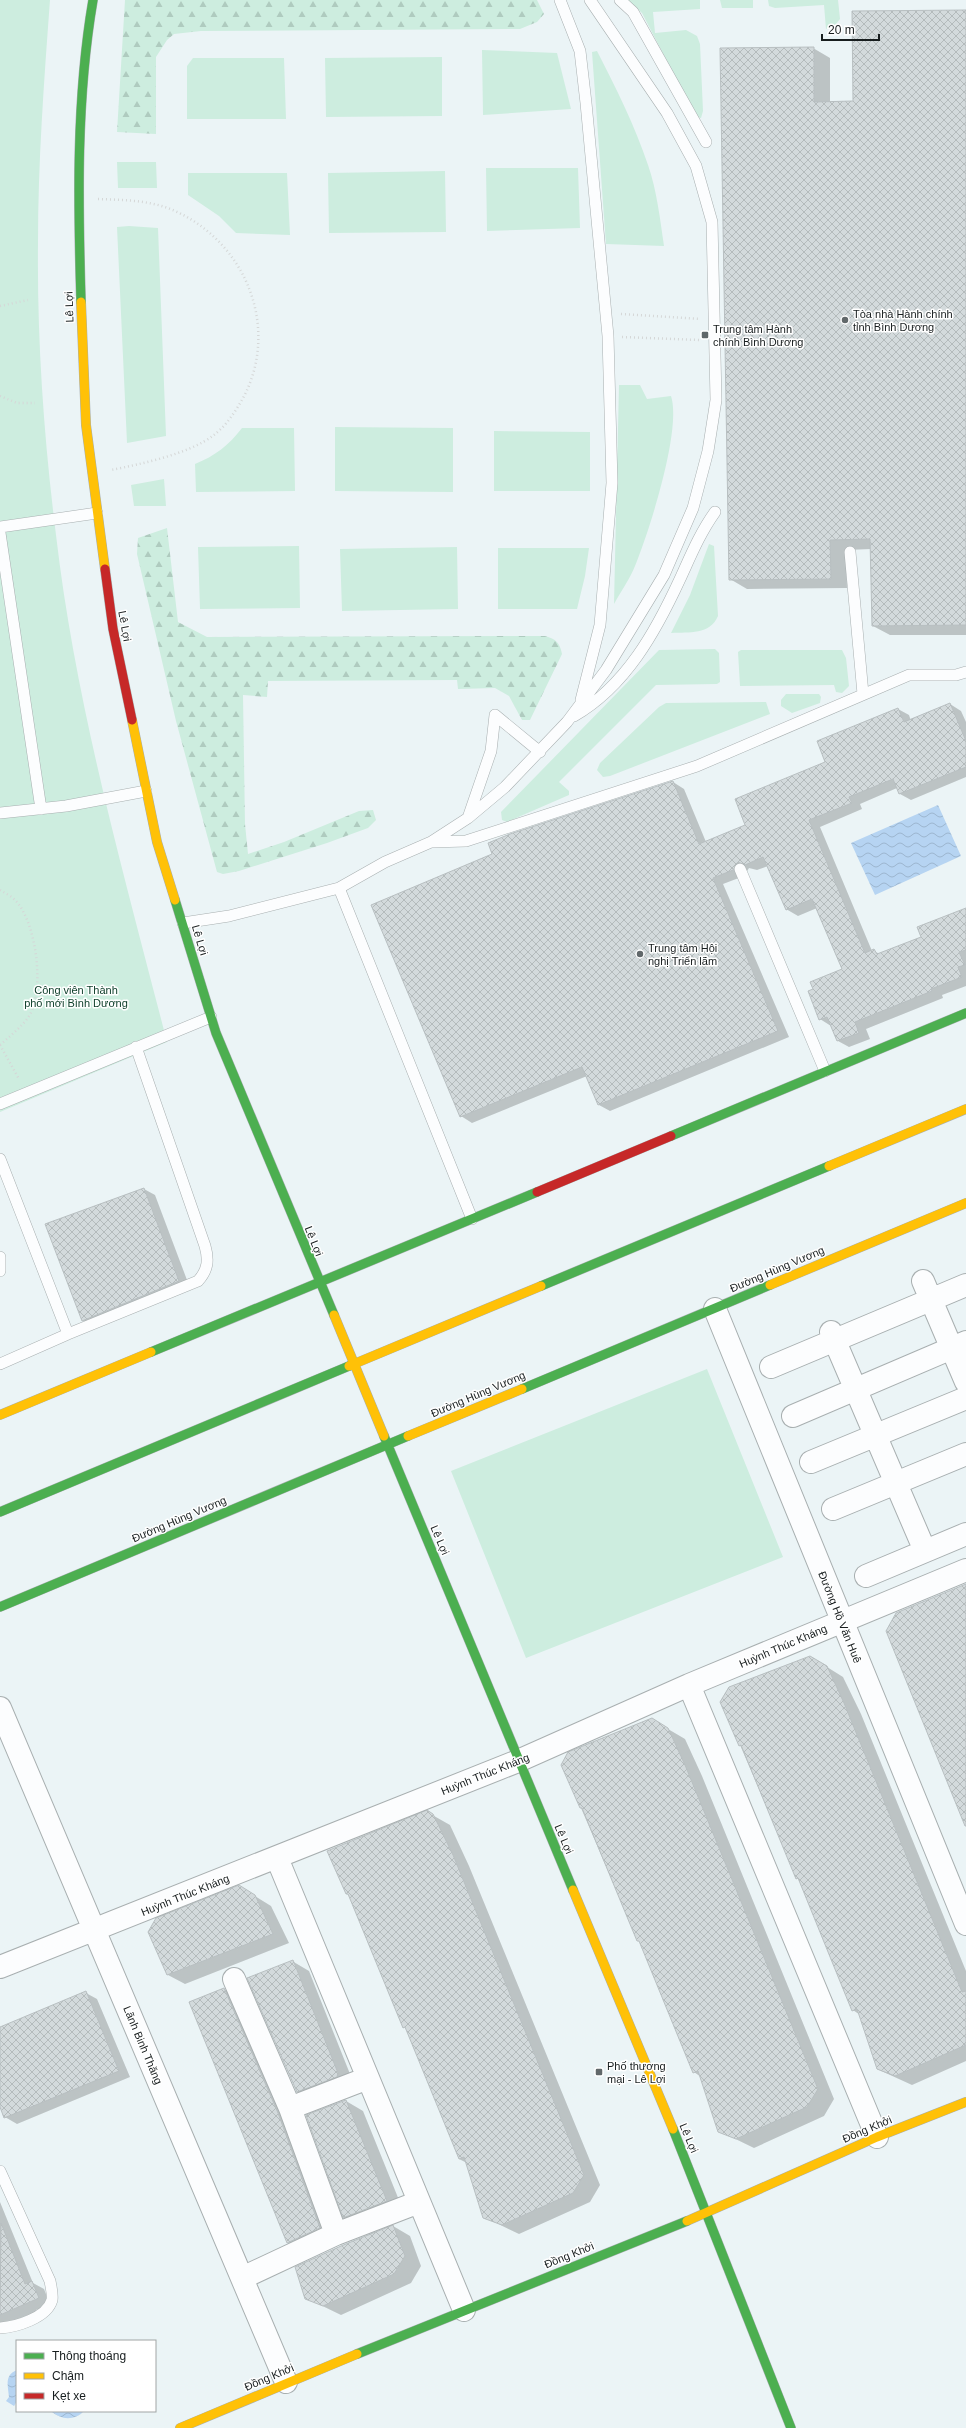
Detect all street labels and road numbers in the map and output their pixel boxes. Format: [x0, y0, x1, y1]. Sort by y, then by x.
street label: Lê Lợi [62, 291, 76, 323]
street label: Lê Lợi [116, 610, 134, 642]
street label: Lê Lợi [190, 923, 210, 957]
street label: Lê Lợi [303, 1224, 325, 1258]
street label: Đường Hùng Vương [728, 1244, 826, 1294]
street label: Đường Hùng Vương [429, 1369, 527, 1419]
street label: Đường Hùng Vương [130, 1494, 228, 1544]
street label: Lê Lợi [428, 1523, 452, 1557]
street label: Đường Hồ Văn Huê [816, 1569, 864, 1665]
street label: Huỳnh Thúc Kháng [737, 1622, 829, 1670]
street label: Huỳnh Thúc Kháng [439, 1751, 531, 1797]
street label: Lê Lợi [552, 1822, 576, 1856]
street label: Huỳnh Thúc Kháng [139, 1872, 231, 1918]
street label: Lãnh Binh Thăng [121, 2004, 165, 2086]
street label: Đồng Khởi [841, 2113, 893, 2145]
street label: Lê Lợi [677, 2121, 701, 2155]
street label: Đồng Khởi [542, 2240, 596, 2270]
street label: Đồng Khởi [243, 2361, 295, 2393]

